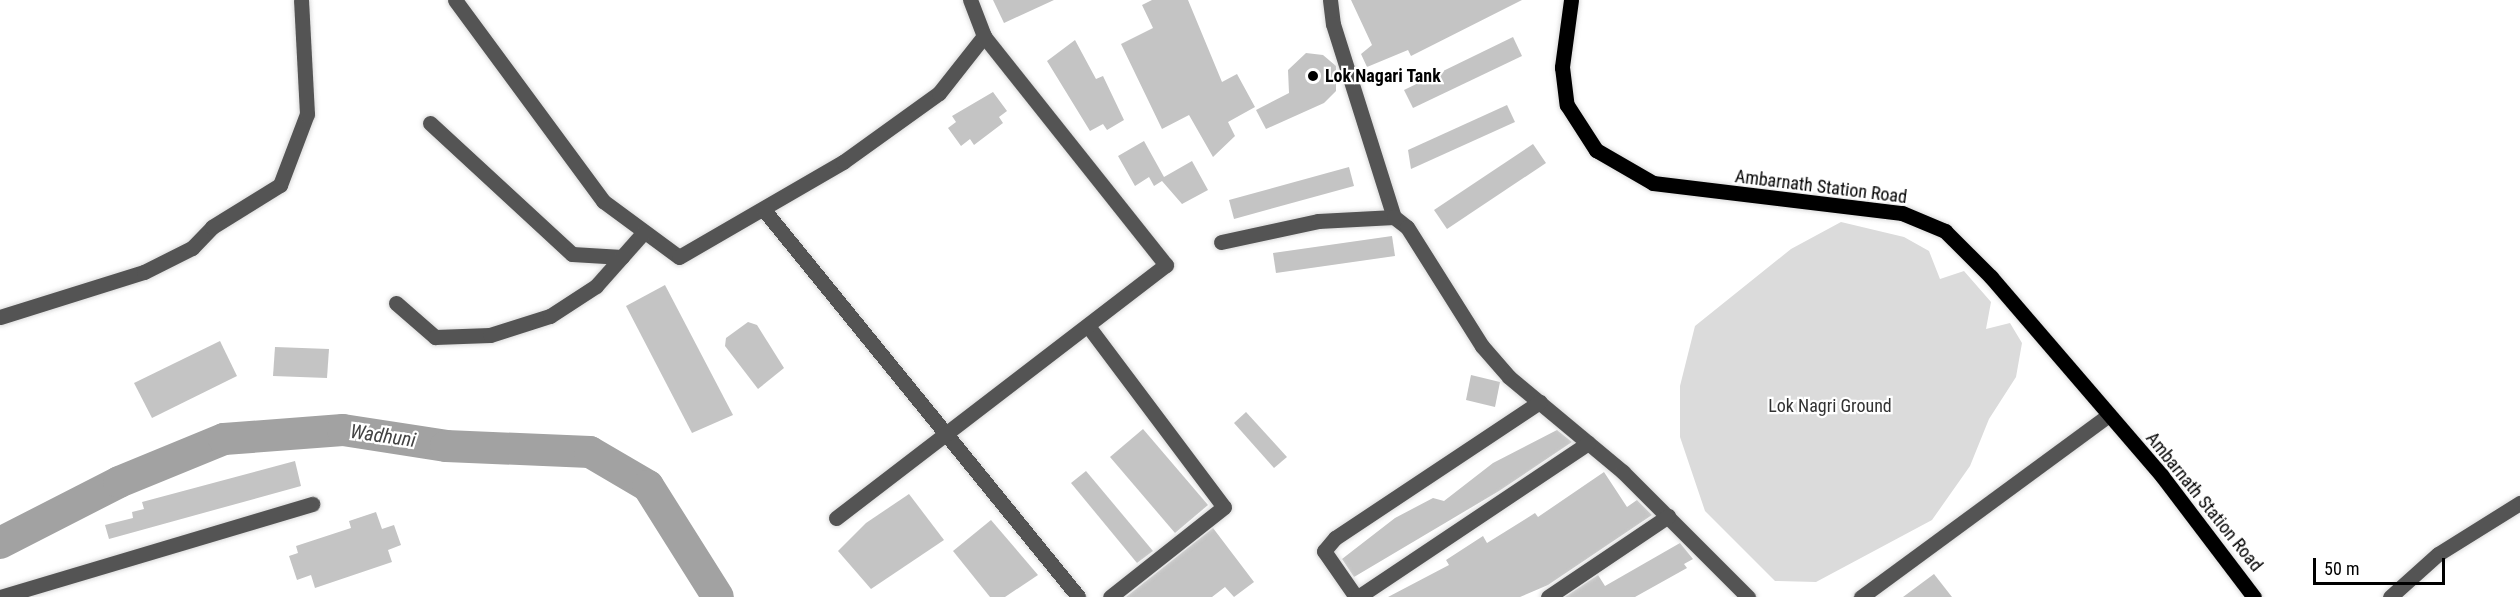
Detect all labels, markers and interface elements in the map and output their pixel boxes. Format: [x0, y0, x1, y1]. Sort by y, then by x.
place label: Lok Nagari Tank [1325, 65, 1441, 87]
marker: Lok Nagari Tank [1306, 69, 1320, 83]
street label: Ambarnath Station Road [1734, 166, 1908, 208]
park label: Lok Nagri Ground [1768, 395, 1892, 417]
water label: Wadhuni [349, 420, 417, 452]
street label: Ambarnath Station Road [2141, 428, 2267, 576]
scale bar [2316, 546, 2448, 584]
text: 50 m [2324, 558, 2359, 579]

